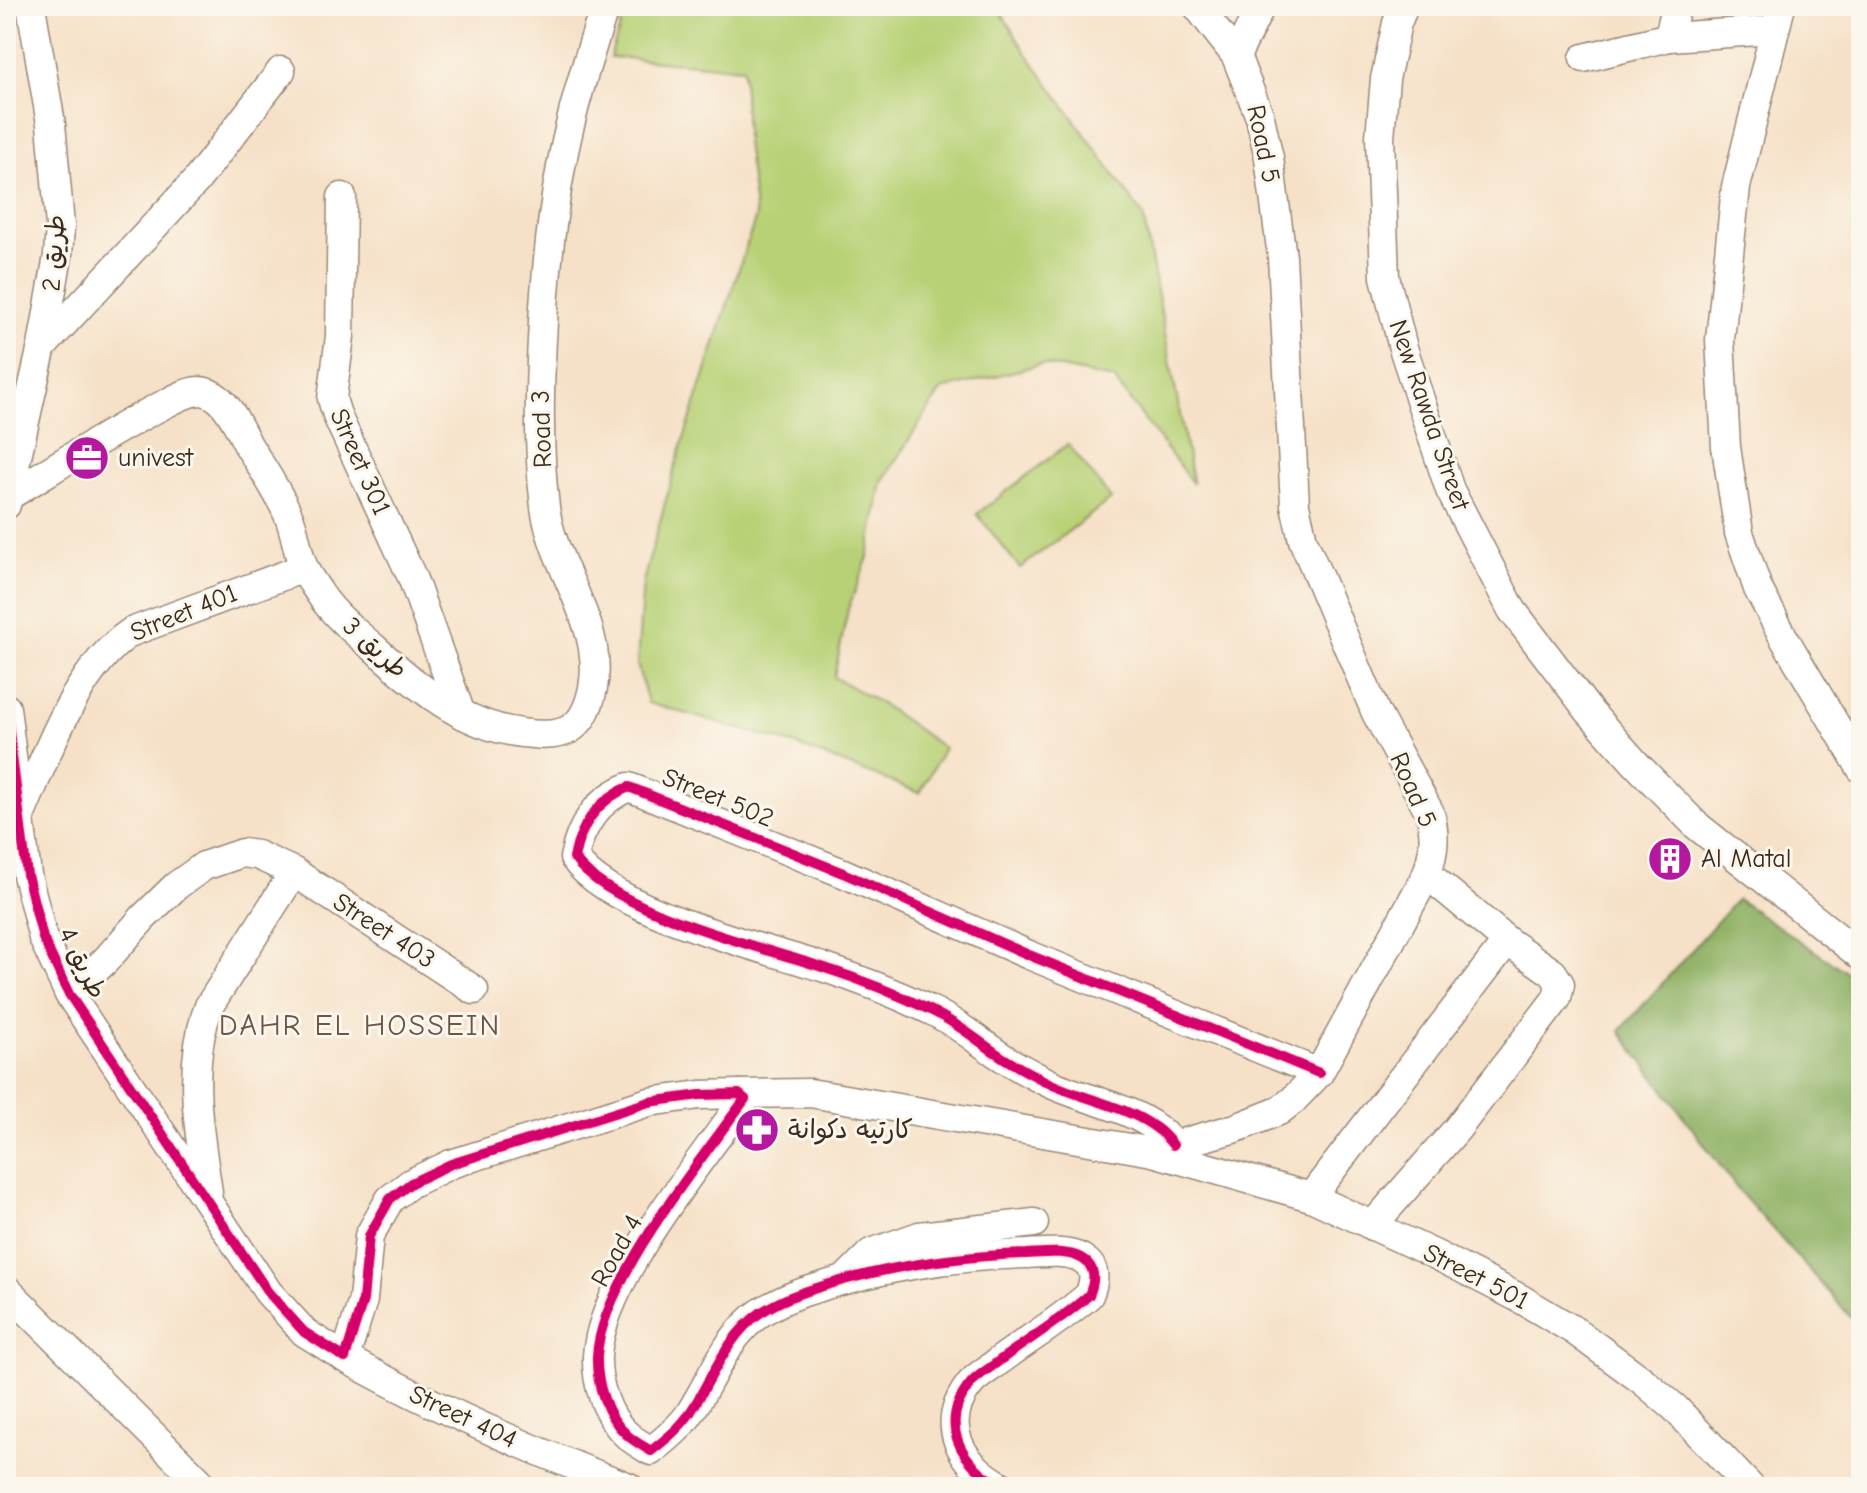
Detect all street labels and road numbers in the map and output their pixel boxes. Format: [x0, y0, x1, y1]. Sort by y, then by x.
street label: Road 5 [1240, 102, 1286, 186]
street label: طريق 2 [36, 214, 72, 292]
street label: New Rawda Street [1382, 316, 1476, 515]
street label: Road 3 [526, 390, 558, 468]
street label: Street 301 [323, 404, 397, 520]
street label: Street 401 [126, 578, 242, 648]
street label: طريق 3 [337, 611, 413, 685]
street label: Road 5 [1383, 748, 1443, 832]
street label: Street 502 [658, 762, 778, 834]
street label: Street 403 [327, 887, 441, 975]
street label: طريق 4 [52, 922, 112, 1004]
street label: Road 4 [585, 1210, 649, 1292]
street label: Street 501 [1418, 1238, 1534, 1316]
street label: Street 404 [405, 1379, 521, 1455]

